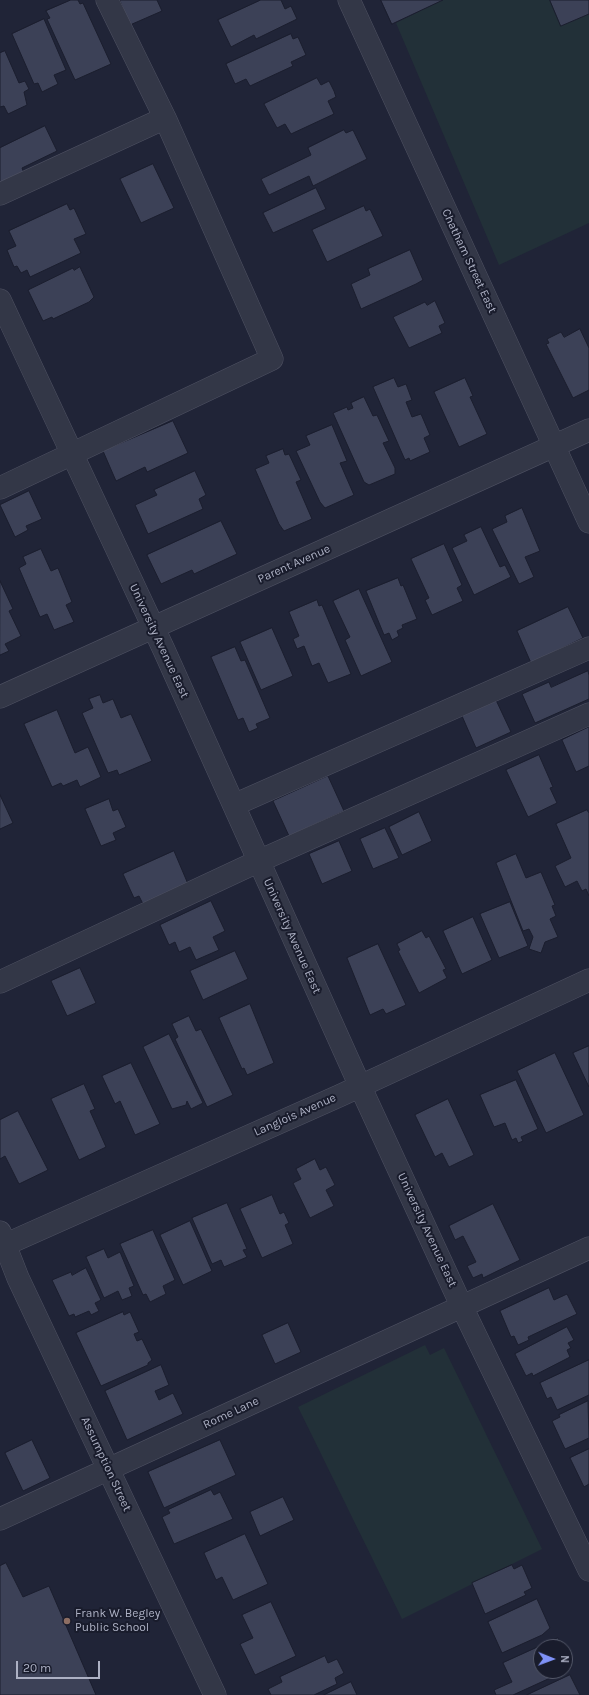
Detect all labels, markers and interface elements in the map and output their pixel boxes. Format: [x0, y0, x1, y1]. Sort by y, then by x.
street label: Chatham Street East [438, 206, 500, 316]
street label: Parent Avenue [256, 542, 332, 586]
street label: University Avenue East [126, 582, 192, 700]
street label: University Avenue East [260, 876, 324, 996]
street label: Langlois Avenue [252, 1090, 338, 1140]
street label: University Avenue East [394, 1171, 460, 1289]
street label: Rome Lane [201, 1394, 261, 1432]
street label: Assumption Street [78, 1414, 134, 1514]
place label: Frank W. Begley Public School [75, 1607, 160, 1635]
marker: Frank W. Begley Public School [62, 1616, 72, 1626]
north arrow [533, 1639, 573, 1679]
scale bar [18, 1653, 102, 1679]
text: N [558, 1655, 571, 1663]
text: 20 m [23, 1661, 51, 1675]

